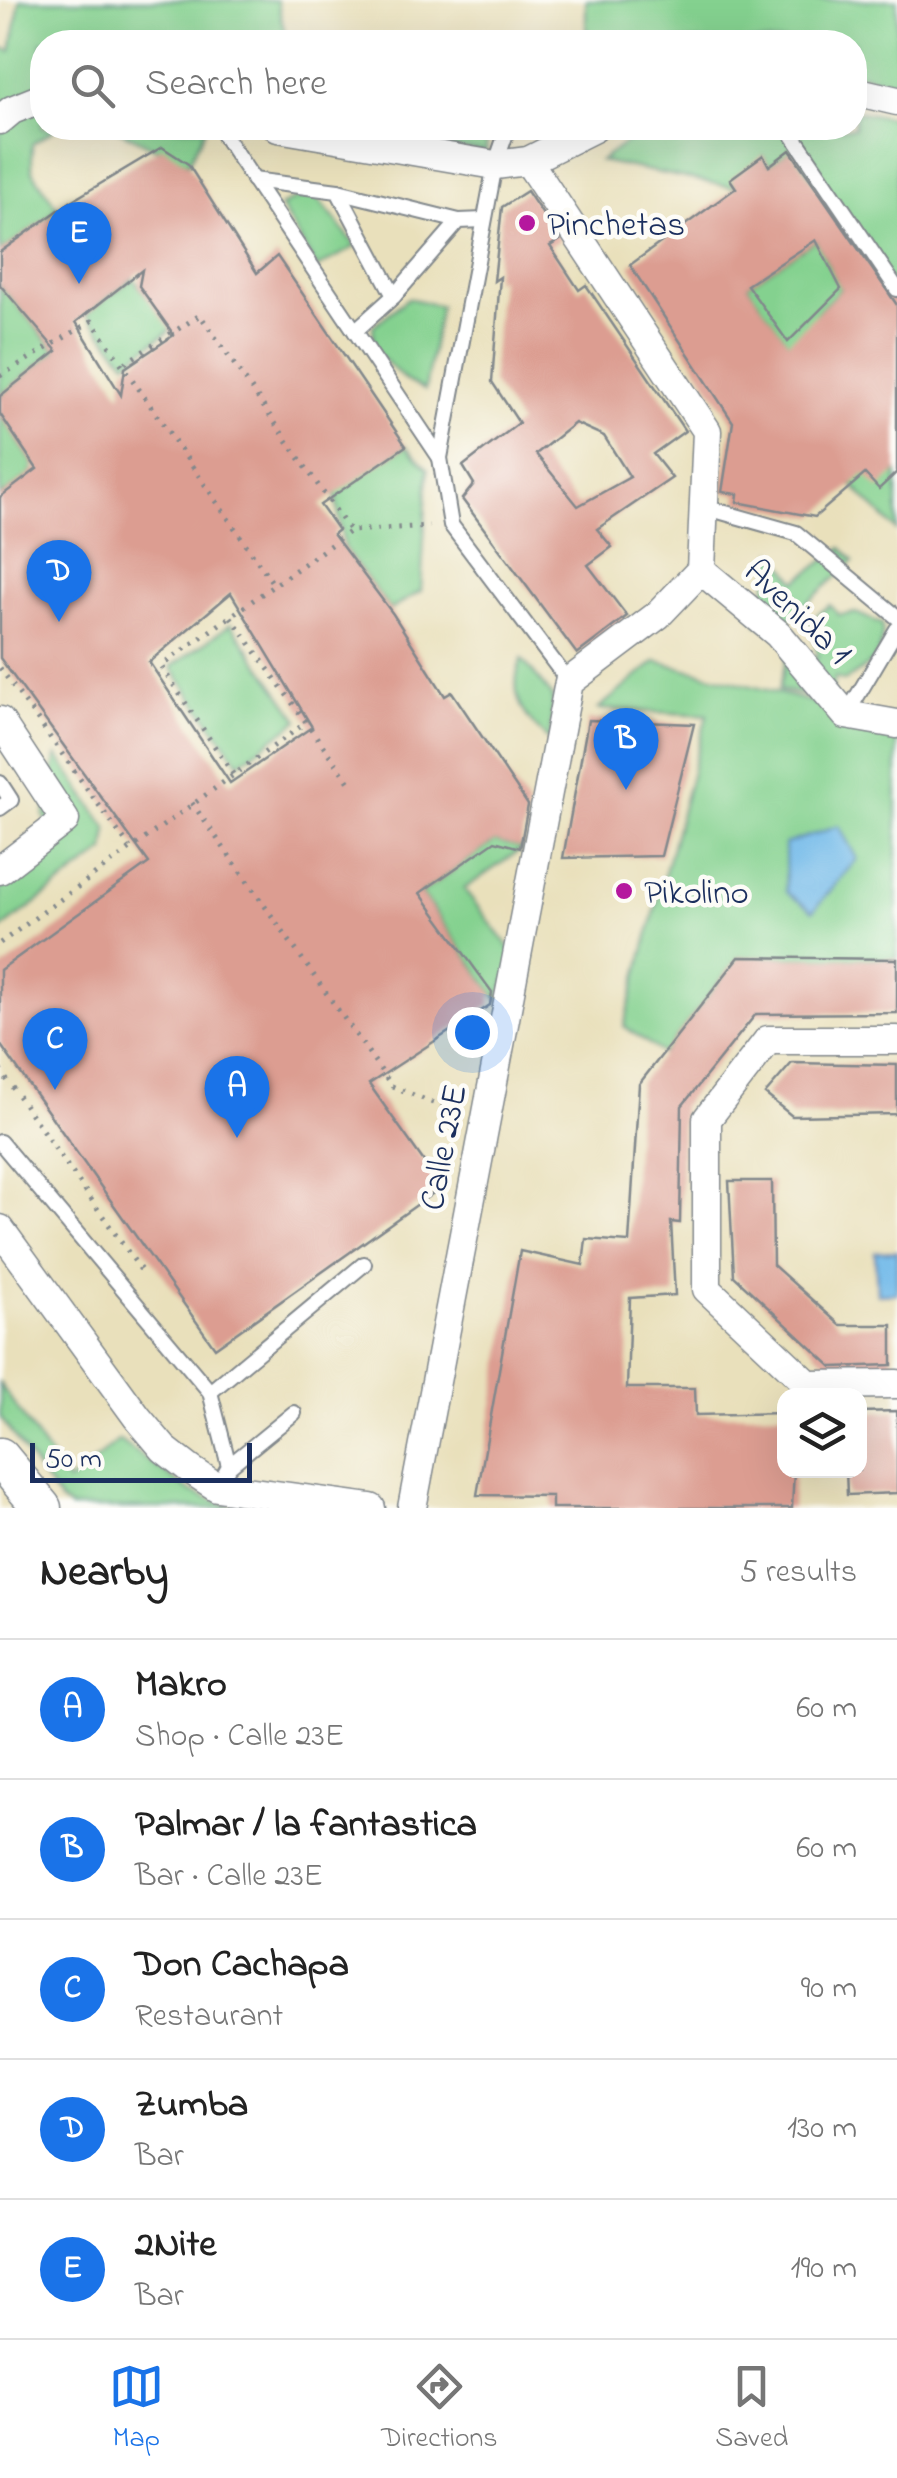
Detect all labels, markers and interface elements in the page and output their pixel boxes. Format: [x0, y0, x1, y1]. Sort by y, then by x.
search box [30, 30, 867, 140]
text: Search here [145, 57, 327, 113]
icon: search [65, 58, 120, 113]
place label: Pinchetas [547, 201, 685, 252]
pin: E [46, 202, 112, 284]
marker: Pinchetas [516, 212, 538, 234]
pin: D [27, 540, 92, 622]
street label: Avenida 1 [731, 549, 862, 678]
pin: B [594, 708, 658, 790]
place label: Pikolino [644, 869, 749, 920]
marker: Pikolino [613, 880, 635, 902]
your location [447, 1007, 498, 1058]
pin: C [22, 1008, 88, 1090]
pin: A [204, 1056, 270, 1138]
street label: Calle 23E [408, 1080, 483, 1215]
map controls [777, 1388, 867, 1478]
button: layers [777, 1388, 867, 1478]
scale bar [30, 1438, 252, 1482]
text: 50 m [45, 1440, 102, 1481]
text: Nearby [40, 1543, 168, 1604]
text: 5 results [740, 1550, 857, 1597]
text: Makro [135, 1658, 227, 1714]
text: A [63, 1686, 82, 1733]
text: 60 m [796, 1686, 857, 1733]
text: Shop · Calle 23E [135, 1714, 344, 1761]
text: Palmar / la fantastica [135, 1798, 477, 1854]
text: B [62, 1826, 83, 1873]
text: 60 m [796, 1826, 857, 1873]
text: Bar · Calle 23E [135, 1854, 323, 1901]
text: Don Cachapa [135, 1938, 349, 1994]
text: C [64, 1966, 81, 2013]
text: 90 m [801, 1966, 857, 2013]
text: Restaurant [135, 1994, 283, 2041]
text: Zumba [135, 2078, 248, 2134]
text: D [61, 2106, 84, 2153]
text: 130 m [787, 2106, 857, 2153]
text: Bar [135, 2134, 184, 2181]
text: 2Nite [135, 2218, 216, 2274]
text: E [63, 2246, 82, 2293]
text: 190 m [791, 2246, 857, 2293]
text: Bar [135, 2274, 184, 2321]
tab: Map [109, 2359, 164, 2460]
tab: Directions [381, 2359, 498, 2460]
tab: Saved [715, 2359, 788, 2460]

